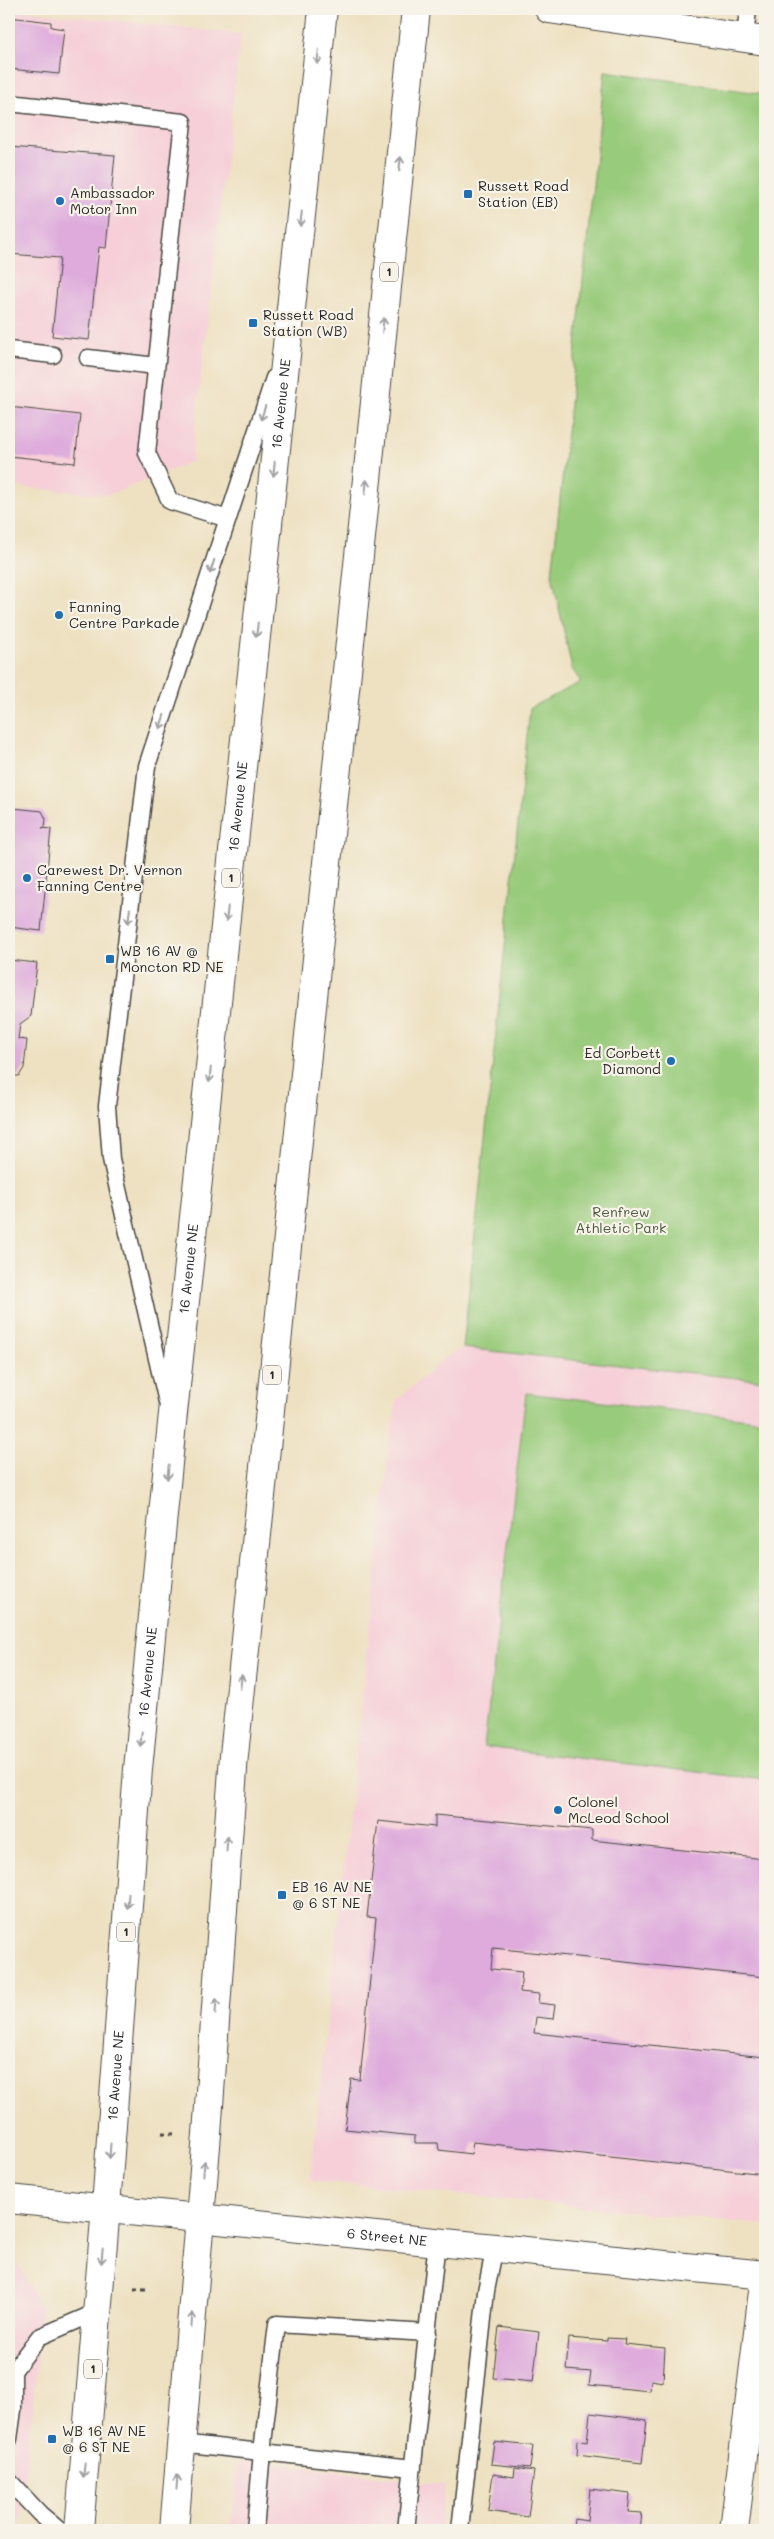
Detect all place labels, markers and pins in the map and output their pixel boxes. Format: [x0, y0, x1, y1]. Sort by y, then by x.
place label: Russett Road Station (EB) [478, 176, 569, 211]
place label: Ambassador Motor Inn [70, 183, 155, 218]
marker: Russett Road Station (EB) [462, 188, 474, 200]
marker: Ambassador Motor Inn [54, 195, 66, 207]
place label: Russett Road Station (WB) [263, 305, 354, 340]
marker: Russett Road Station (WB) [247, 317, 259, 329]
place label: Fanning Centre Parkade [69, 597, 180, 632]
marker: Fanning Centre Parkade [53, 609, 65, 621]
place label: Carewest Dr. Vernon Fanning Centre [37, 860, 182, 895]
marker: Carewest Dr. Vernon Fanning Centre [21, 872, 33, 884]
place label: WB 16 AV @ Moncton RD NE [120, 941, 224, 976]
marker: WB 16 AV @ Moncton RD NE [104, 953, 116, 965]
place label: Ed Corbett Diamond [584, 1043, 661, 1078]
marker: Ed Corbett Diamond [665, 1055, 677, 1067]
place label: Colonel McLeod School [568, 1792, 669, 1827]
marker: Colonel McLeod School [552, 1804, 564, 1816]
place label: EB 16 AV NE @ 6 ST NE [292, 1877, 372, 1912]
marker: EB 16 AV NE @ 6 ST NE [276, 1889, 288, 1901]
place label: WB 16 AV NE @ 6 ST NE [62, 2421, 146, 2456]
marker: WB 16 AV NE @ 6 ST NE [46, 2433, 58, 2445]

